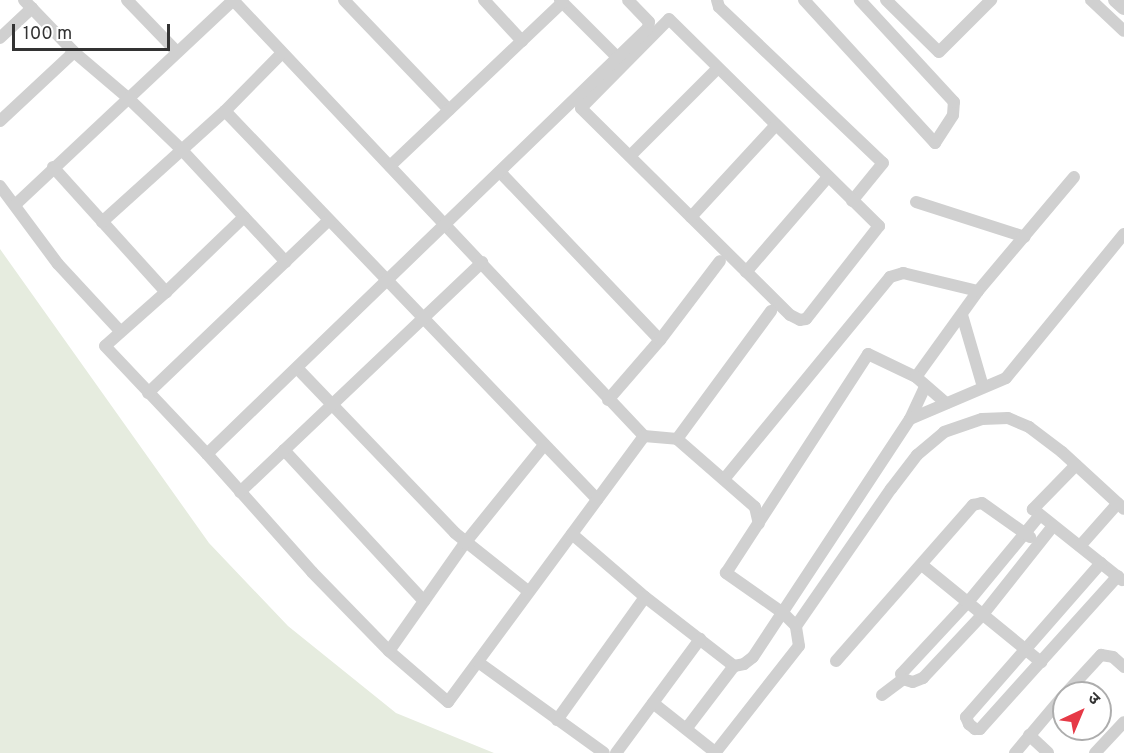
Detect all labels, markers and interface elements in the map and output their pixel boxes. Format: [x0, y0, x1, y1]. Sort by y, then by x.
scale bar [15, 12, 172, 50]
text: 100 m [23, 23, 72, 46]
north arrow [1052, 681, 1112, 741]
text: उ [1083, 689, 1103, 710]

